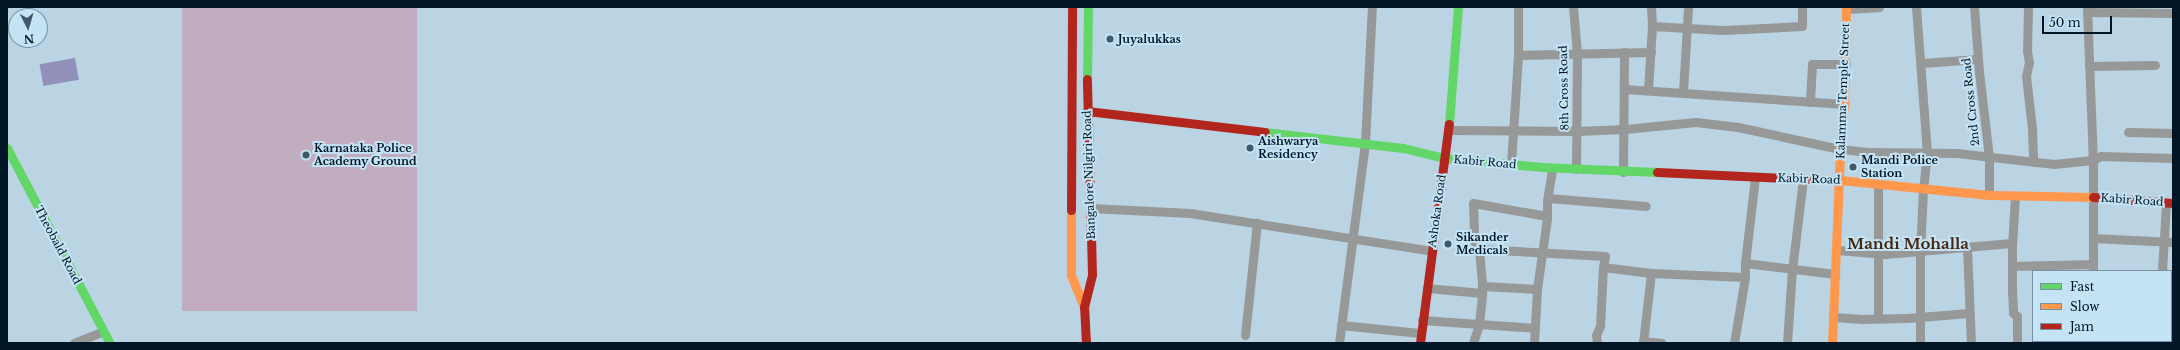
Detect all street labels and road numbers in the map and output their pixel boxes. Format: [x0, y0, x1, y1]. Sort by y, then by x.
street label: Kalamma Temple Street [1834, 23, 1852, 159]
street label: 8th Cross Road [1557, 45, 1571, 131]
street label: 2nd Cross Road [1960, 57, 1982, 147]
street label: Bangalore Nilgiri Road [1080, 110, 1098, 240]
street label: Kabir Road [1453, 153, 1517, 171]
street label: Kabir Road [1777, 171, 1841, 187]
street label: Ashoka Road [1425, 174, 1449, 248]
street label: Kabir Road [2100, 191, 2164, 209]
street label: Theobald Road [32, 204, 84, 286]

